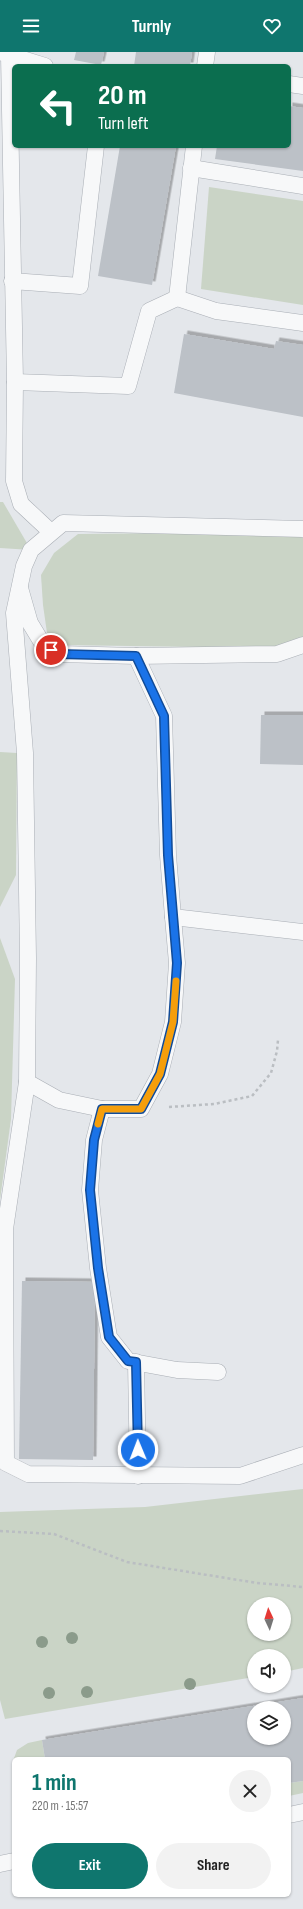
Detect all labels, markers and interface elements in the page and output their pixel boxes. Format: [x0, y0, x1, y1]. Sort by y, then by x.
icon: menu [20, 15, 42, 37]
icon: heart [261, 15, 283, 37]
text: Turnly [132, 16, 171, 37]
text: 20 m [98, 79, 147, 112]
icon: left [32, 80, 84, 132]
text: Turn left [98, 113, 149, 134]
pin [34, 633, 68, 667]
icon: arrive [40, 639, 62, 661]
position arrow [117, 1429, 159, 1471]
north arrow [247, 1597, 291, 1641]
map controls [247, 1597, 291, 1745]
button: sound [247, 1649, 291, 1693]
button: layers [247, 1701, 291, 1745]
text: 1 min [32, 1768, 77, 1797]
button: close [229, 1770, 271, 1812]
text: 220 m · 15:57 [32, 1798, 88, 1814]
button: Exit [32, 1843, 148, 1889]
button: Share [156, 1843, 271, 1889]

